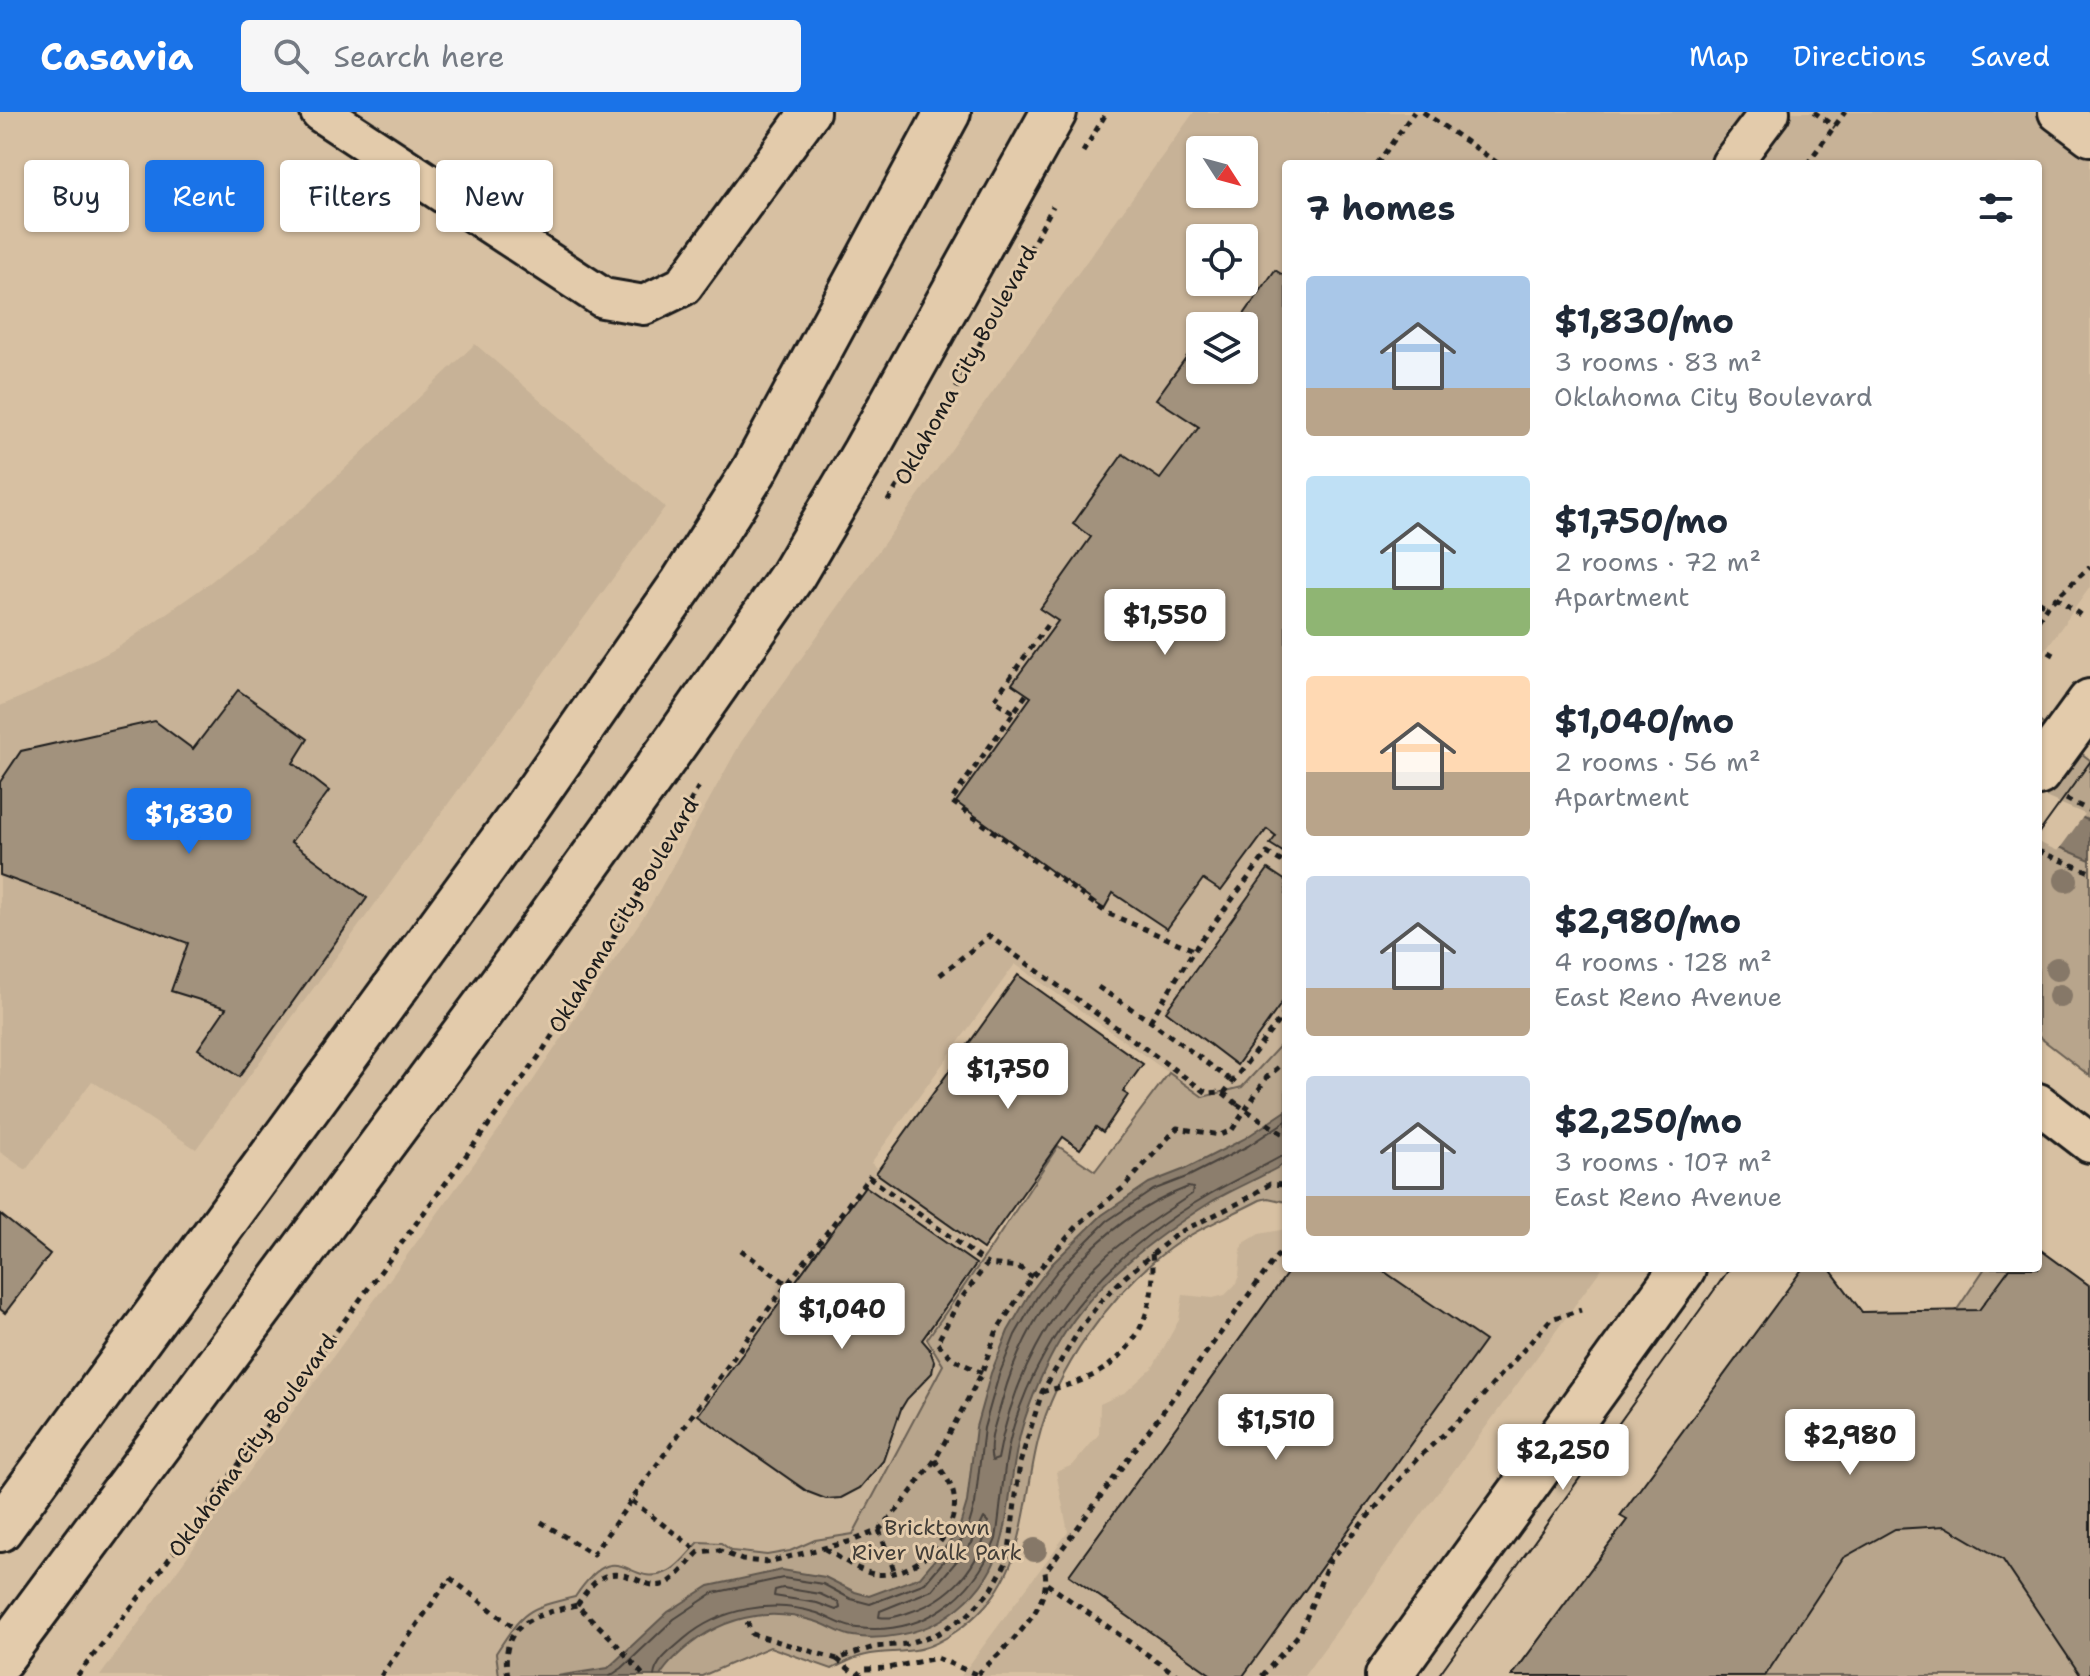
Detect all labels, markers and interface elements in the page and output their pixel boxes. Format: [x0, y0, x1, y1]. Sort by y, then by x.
search box [241, 20, 801, 92]
text: Casavia [40, 31, 193, 82]
icon: search [269, 34, 313, 78]
text: Search here [333, 36, 505, 77]
text: Map [1689, 37, 1749, 75]
text: Directions [1793, 37, 1927, 75]
text: Saved [1971, 37, 2050, 75]
north arrow [1186, 136, 1258, 208]
map controls [1186, 136, 1258, 384]
chip: Buy [24, 160, 129, 232]
chip: Rent [145, 160, 264, 232]
chip: Filters [280, 160, 420, 232]
chip: New [436, 160, 553, 232]
text: 7 homes [1306, 185, 1455, 231]
icon: filters [1974, 186, 2018, 230]
button: locate [1186, 224, 1258, 296]
street label: Oklahoma City Boulevard [887, 240, 1043, 490]
text: $1,830/mo [1554, 298, 1734, 344]
icon: home [1370, 308, 1466, 404]
button: layers [1186, 312, 1258, 384]
text: 3 rooms · 83 m² [1554, 344, 1762, 379]
text: Oklahoma City Boulevard [1554, 379, 1872, 414]
text: $1,750/mo [1554, 498, 1728, 544]
icon: home [1370, 508, 1466, 604]
text: 2 rooms · 72 m² [1554, 544, 1761, 579]
text: Apartment [1554, 579, 1690, 614]
pin: $1,550 [1100, 589, 1230, 657]
text: $1,550 [1122, 597, 1208, 632]
text: $1,040/mo [1554, 698, 1734, 744]
icon: home [1370, 708, 1466, 804]
text: 2 rooms · 56 m² [1554, 744, 1761, 779]
text: Apartment [1554, 779, 1690, 814]
pin: $1,830 [124, 788, 254, 856]
street label: Oklahoma City Boulevard [542, 792, 705, 1038]
text: $1,830 [145, 796, 233, 831]
text: $2,980/mo [1554, 898, 1741, 944]
icon: home [1370, 908, 1466, 1004]
text: 4 rooms · 128 m² [1554, 944, 1772, 979]
text: East Reno Avenue [1554, 979, 1782, 1014]
pin: $1,750 [943, 1043, 1073, 1111]
text: $1,750 [966, 1051, 1050, 1086]
text: $2,250/mo [1554, 1098, 1742, 1144]
icon: home [1370, 1108, 1466, 1204]
text: 3 rooms · 107 m² [1554, 1144, 1772, 1179]
text: East Reno Avenue [1554, 1179, 1782, 1214]
pin: $1,040 [777, 1283, 907, 1351]
text: $1,040 [798, 1291, 886, 1326]
street label: Oklahoma City Boulevard [161, 1328, 343, 1563]
pin: $1,510 [1211, 1394, 1341, 1462]
text: $1,510 [1236, 1402, 1316, 1437]
pin: $2,980 [1785, 1409, 1915, 1477]
text: $2,980 [1803, 1417, 1897, 1452]
pin: $2,250 [1498, 1424, 1628, 1492]
text: $2,250 [1516, 1432, 1610, 1467]
park label: Bricktown River Walk Park [852, 1513, 1022, 1567]

